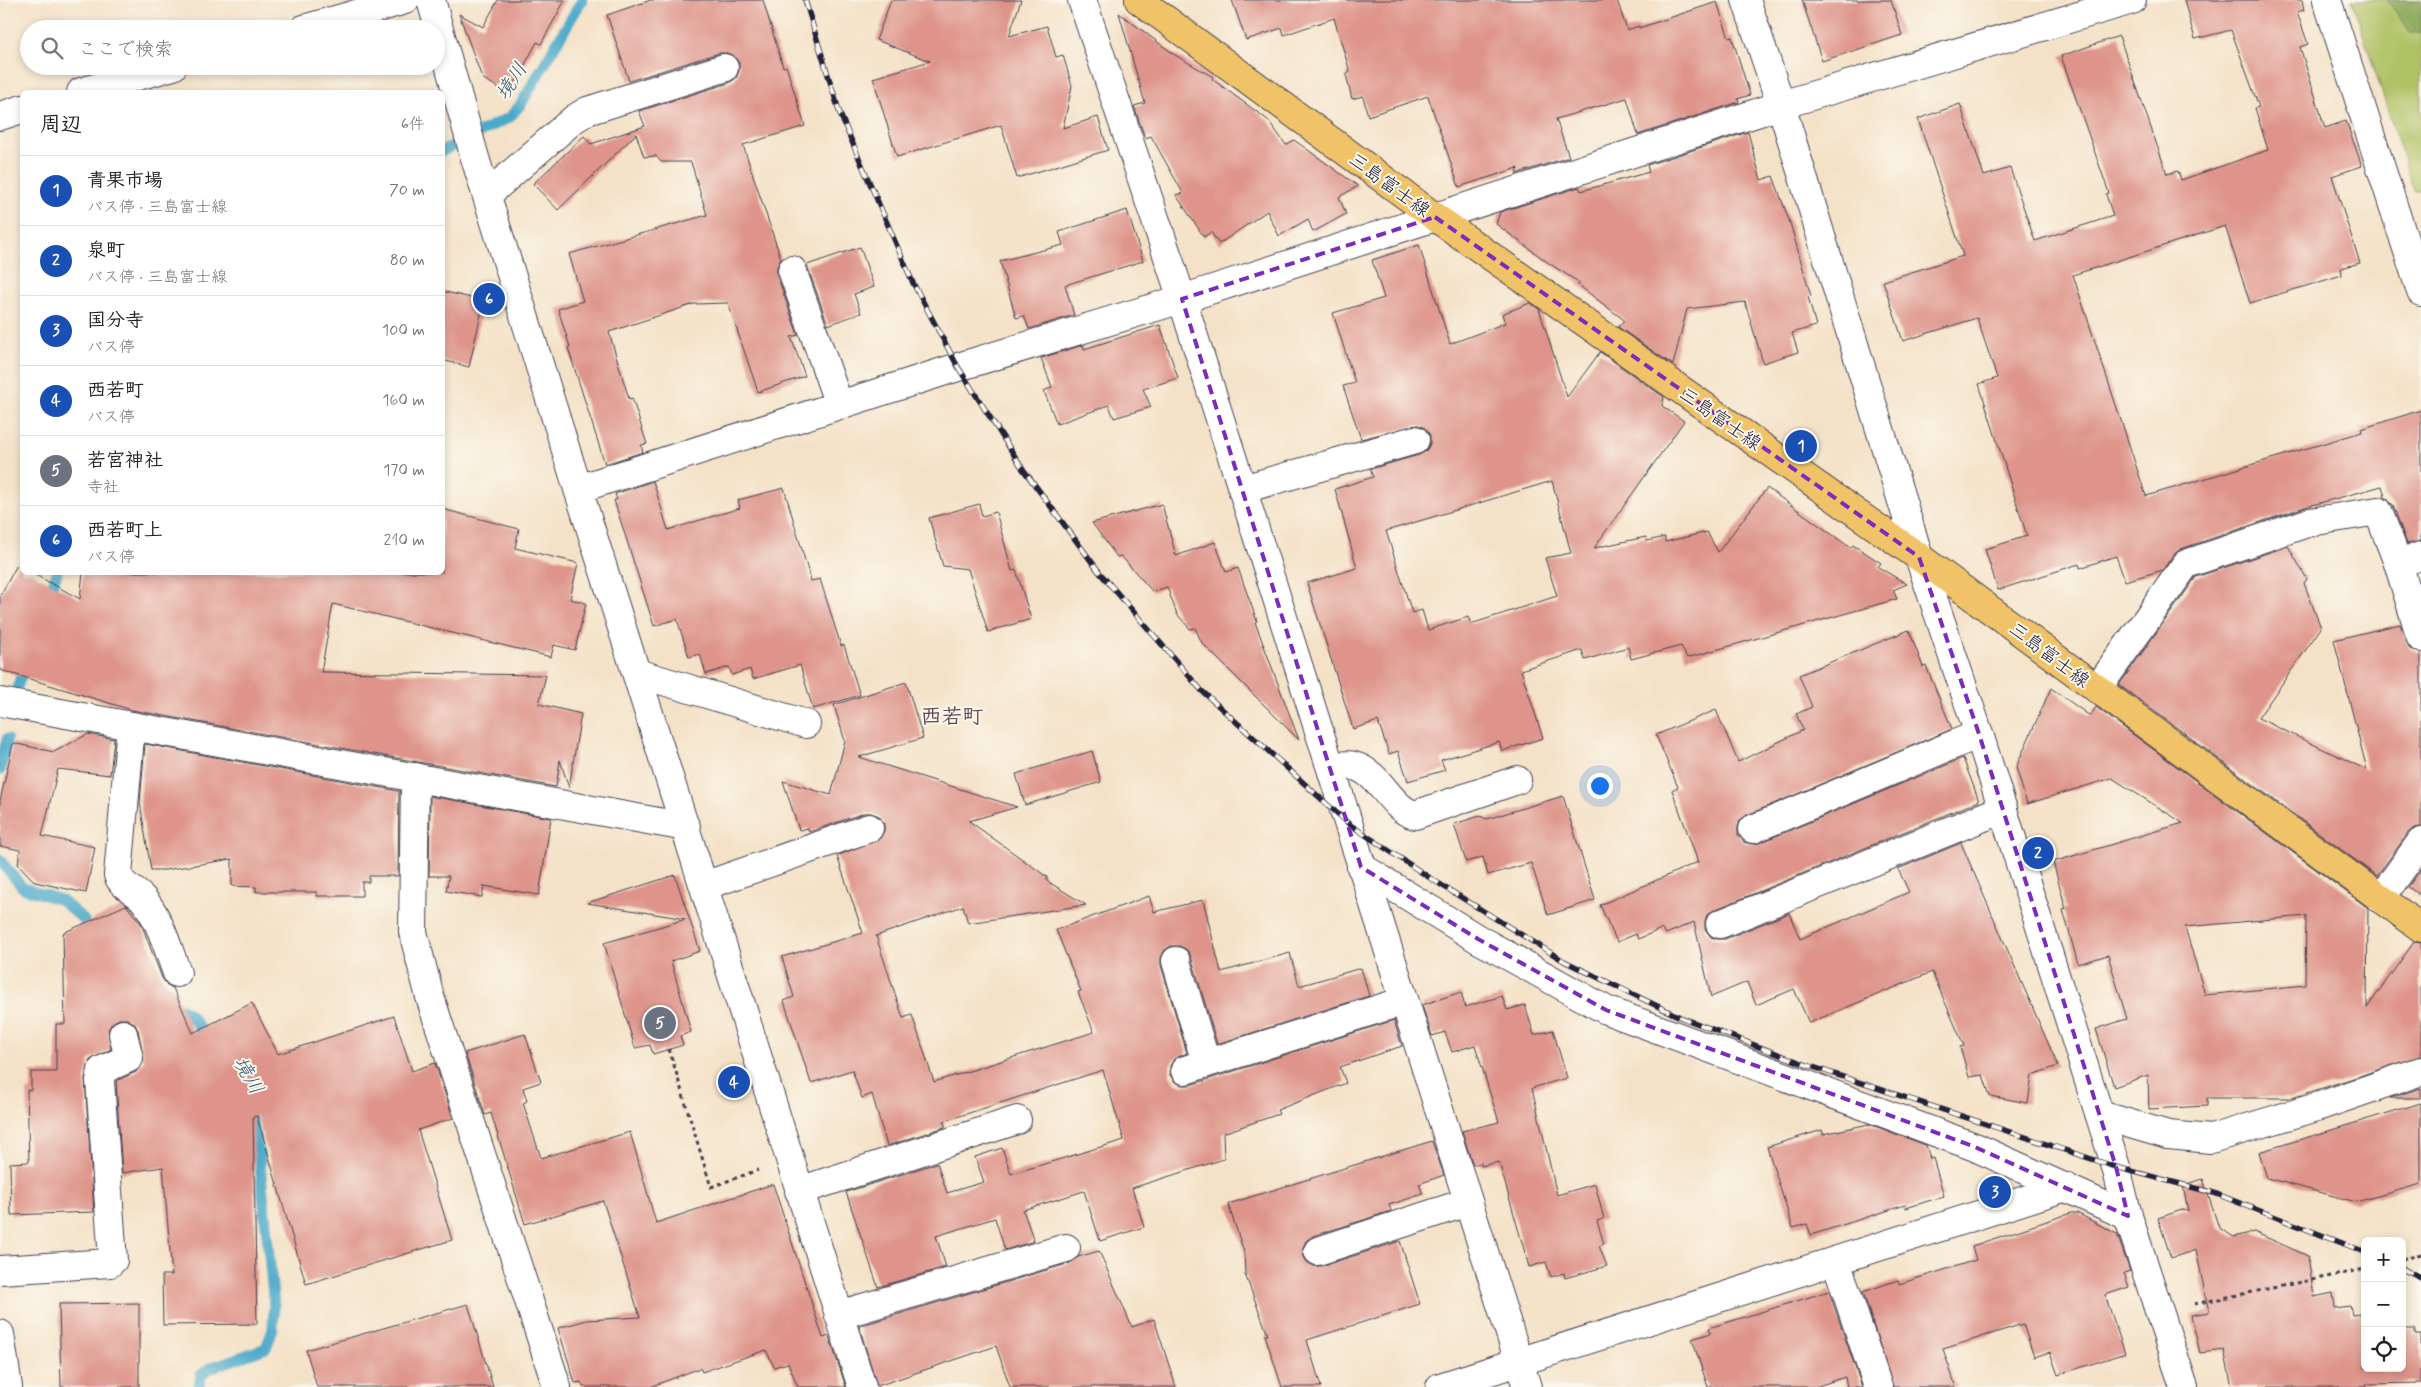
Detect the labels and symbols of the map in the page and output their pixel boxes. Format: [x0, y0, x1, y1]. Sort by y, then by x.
water label: 境川 [490, 58, 534, 106]
street label: 三島富士線 [1343, 147, 1435, 223]
pin: 6 [473, 280, 505, 318]
street label: 三島富士線 [1674, 382, 1766, 457]
pin: 1 [1785, 427, 1817, 465]
street label: 三島富士線 [2004, 617, 2095, 694]
district label: 西若町 [921, 703, 984, 731]
your location [1587, 773, 1613, 799]
pin: 2 [2022, 834, 2054, 872]
pin: 5 [644, 1004, 676, 1042]
water label: 境川 [226, 1052, 269, 1100]
pin: 4 [718, 1063, 750, 1101]
pin: 3 [1979, 1173, 2011, 1211]

